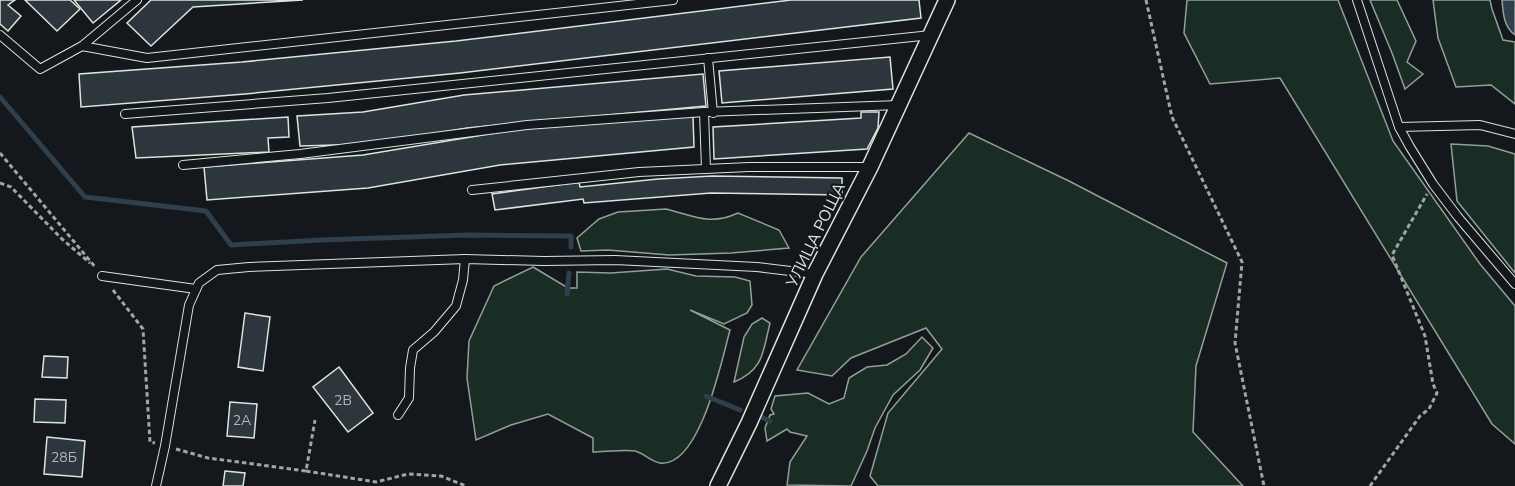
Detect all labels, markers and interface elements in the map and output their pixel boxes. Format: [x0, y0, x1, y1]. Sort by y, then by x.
street label: УЛИЦА РОЩА [781, 179, 851, 292]
house number: 2В [334, 391, 352, 410]
house number: 2А [233, 411, 251, 430]
house number: 28Б [51, 448, 77, 467]

